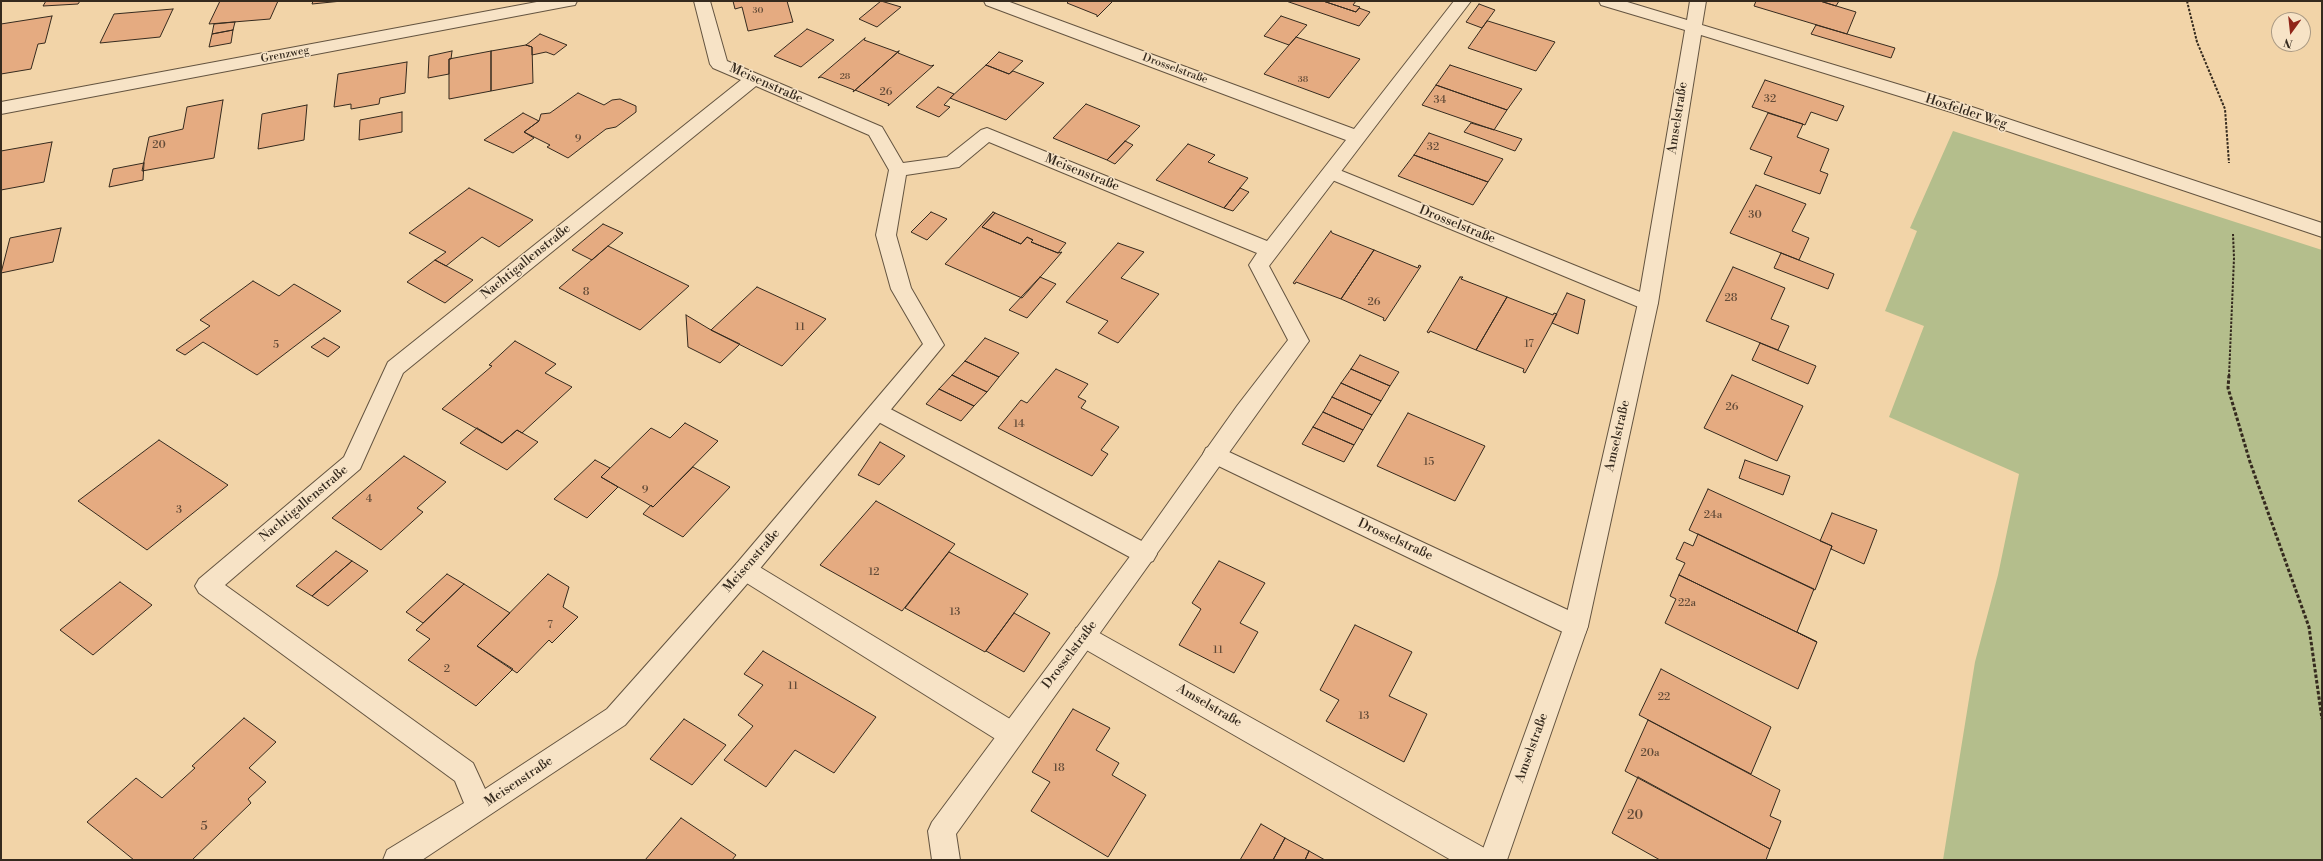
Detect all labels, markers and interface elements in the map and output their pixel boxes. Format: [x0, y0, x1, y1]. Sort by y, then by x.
house number: 30 [753, 6, 763, 16]
north arrow [2271, 12, 2311, 52]
text: N [2282, 35, 2294, 51]
street label: Grenzweg [260, 44, 310, 66]
street label: Drosselstraße [1141, 51, 1209, 87]
street label: Meisenstraße [727, 61, 805, 107]
house number: 28 [840, 72, 850, 82]
house number: 38 [1298, 75, 1308, 85]
street label: Amselstraße [1665, 81, 1691, 155]
house number: 26 [880, 85, 892, 99]
street label: Hoxfelder Weg [1923, 91, 2009, 133]
house number: 32 [1764, 92, 1776, 106]
house number: 34 [1434, 93, 1446, 107]
house number: 9 [575, 132, 581, 146]
house number: 20 [152, 138, 166, 152]
house number: 32 [1427, 140, 1439, 154]
street label: Meisenstraße [1043, 151, 1121, 195]
street label: Drosselstraße [1416, 203, 1498, 247]
house number: 30 [1748, 208, 1762, 222]
street label: Nachtigallenstraße [478, 221, 574, 303]
house number: 8 [583, 285, 589, 299]
house number: 28 [1724, 291, 1738, 305]
house number: 26 [1368, 295, 1380, 309]
house number: 11 [795, 320, 805, 334]
house number: 17 [1524, 337, 1534, 351]
house number: 5 [273, 338, 279, 352]
street label: Amselstraße [1602, 399, 1634, 473]
house number: 26 [1726, 400, 1738, 414]
house number: 14 [1014, 417, 1024, 431]
house number: 15 [1424, 455, 1434, 469]
street label: Nachtigallenstraße [257, 462, 351, 546]
house number: 9 [642, 483, 648, 497]
house number: 4 [366, 492, 372, 506]
house number: 3 [176, 503, 182, 517]
house number: 24a [1704, 508, 1722, 522]
street label: Drosselstraße [1355, 516, 1435, 564]
street label: Meisenstraße [720, 526, 784, 596]
house number: 12 [868, 565, 880, 579]
house number: 22a [1678, 596, 1696, 610]
house number: 13 [950, 605, 960, 619]
house number: 7 [547, 618, 553, 632]
street label: Drosselstraße [1039, 618, 1101, 692]
house number: 11 [1213, 643, 1223, 657]
house number: 2 [444, 662, 450, 676]
house number: 11 [788, 679, 798, 693]
street label: Amselstraße [1174, 681, 1244, 731]
house number: 22 [1658, 690, 1670, 704]
house number: 13 [1359, 709, 1369, 723]
street label: Amselstraße [1512, 711, 1552, 785]
house number: 20a [1640, 746, 1660, 760]
street label: Meisenstraße [482, 754, 556, 810]
house number: 18 [1053, 761, 1065, 775]
house number: 20 [1627, 808, 1643, 824]
house number: 5 [200, 819, 208, 835]

